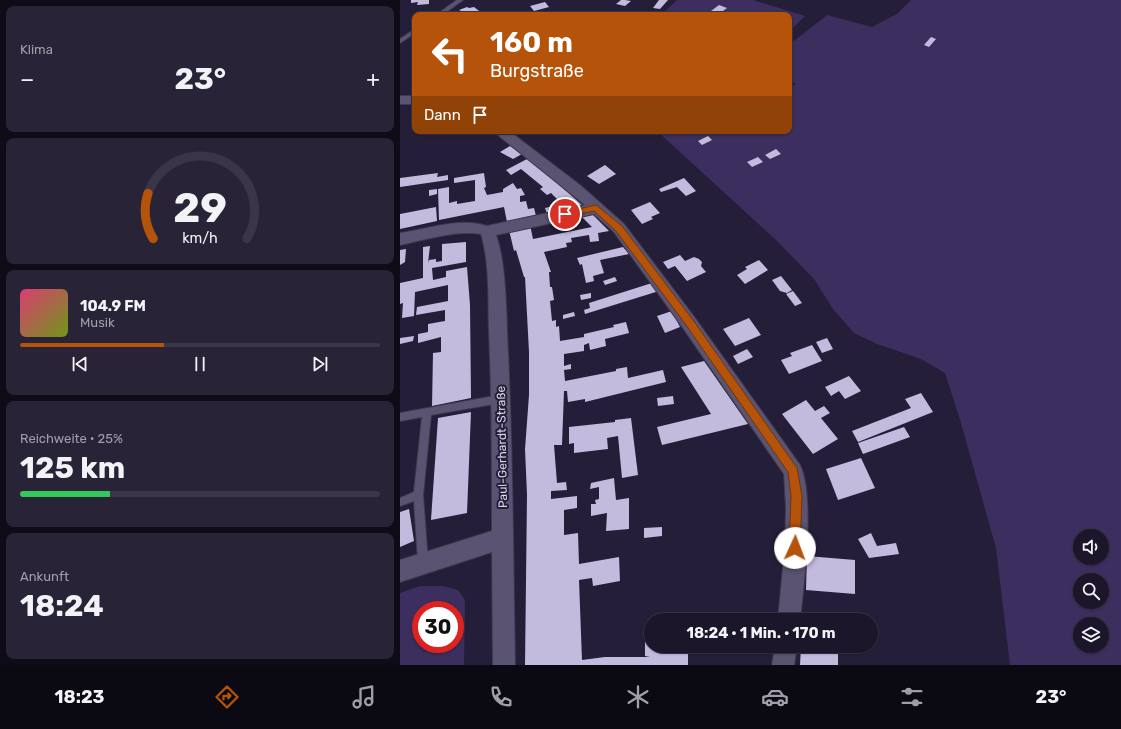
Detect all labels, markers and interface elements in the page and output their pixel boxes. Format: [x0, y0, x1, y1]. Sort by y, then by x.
text: 160 m [490, 26, 573, 59]
icon: left [424, 28, 476, 80]
text: Klima [20, 42, 53, 57]
text: Burgstraße [490, 60, 584, 82]
text: 23° [174, 61, 226, 97]
text: − [20, 66, 34, 93]
text: + [366, 66, 380, 93]
icon: arrive [469, 104, 491, 126]
text: Dann [424, 106, 461, 124]
text: 29 [173, 182, 227, 231]
pin [548, 197, 582, 231]
icon: arrive [554, 203, 576, 225]
text: km/h [182, 229, 218, 246]
text: 104.9 FM [80, 297, 146, 315]
text: Musik [80, 315, 115, 330]
icon: previous [69, 353, 91, 375]
icon: pause [189, 353, 211, 375]
icon: next [309, 353, 331, 375]
street label: Paul-Gerhardt-Straße [494, 385, 510, 508]
text: Reichweite · 25% [20, 431, 123, 446]
text: 125 km [20, 450, 125, 486]
position arrow [774, 527, 816, 569]
map controls [1073, 529, 1109, 653]
button: sound [1073, 529, 1109, 565]
text: Ankunft [20, 569, 69, 584]
button: search [1073, 573, 1109, 609]
text: 18:24 [20, 588, 104, 624]
speed limit sign: 30 [412, 601, 464, 653]
button: layers [1073, 617, 1109, 653]
text: 18:24 · 1 Min. · 170 m [686, 624, 836, 642]
icon: directions [213, 683, 241, 711]
icon: music [350, 683, 378, 711]
icon: phone [487, 683, 515, 711]
icon: climate [624, 683, 652, 711]
icon: car [761, 683, 789, 711]
icon: filters [898, 683, 926, 711]
text: 18:23 [55, 686, 104, 708]
text: 23° [1035, 686, 1066, 708]

